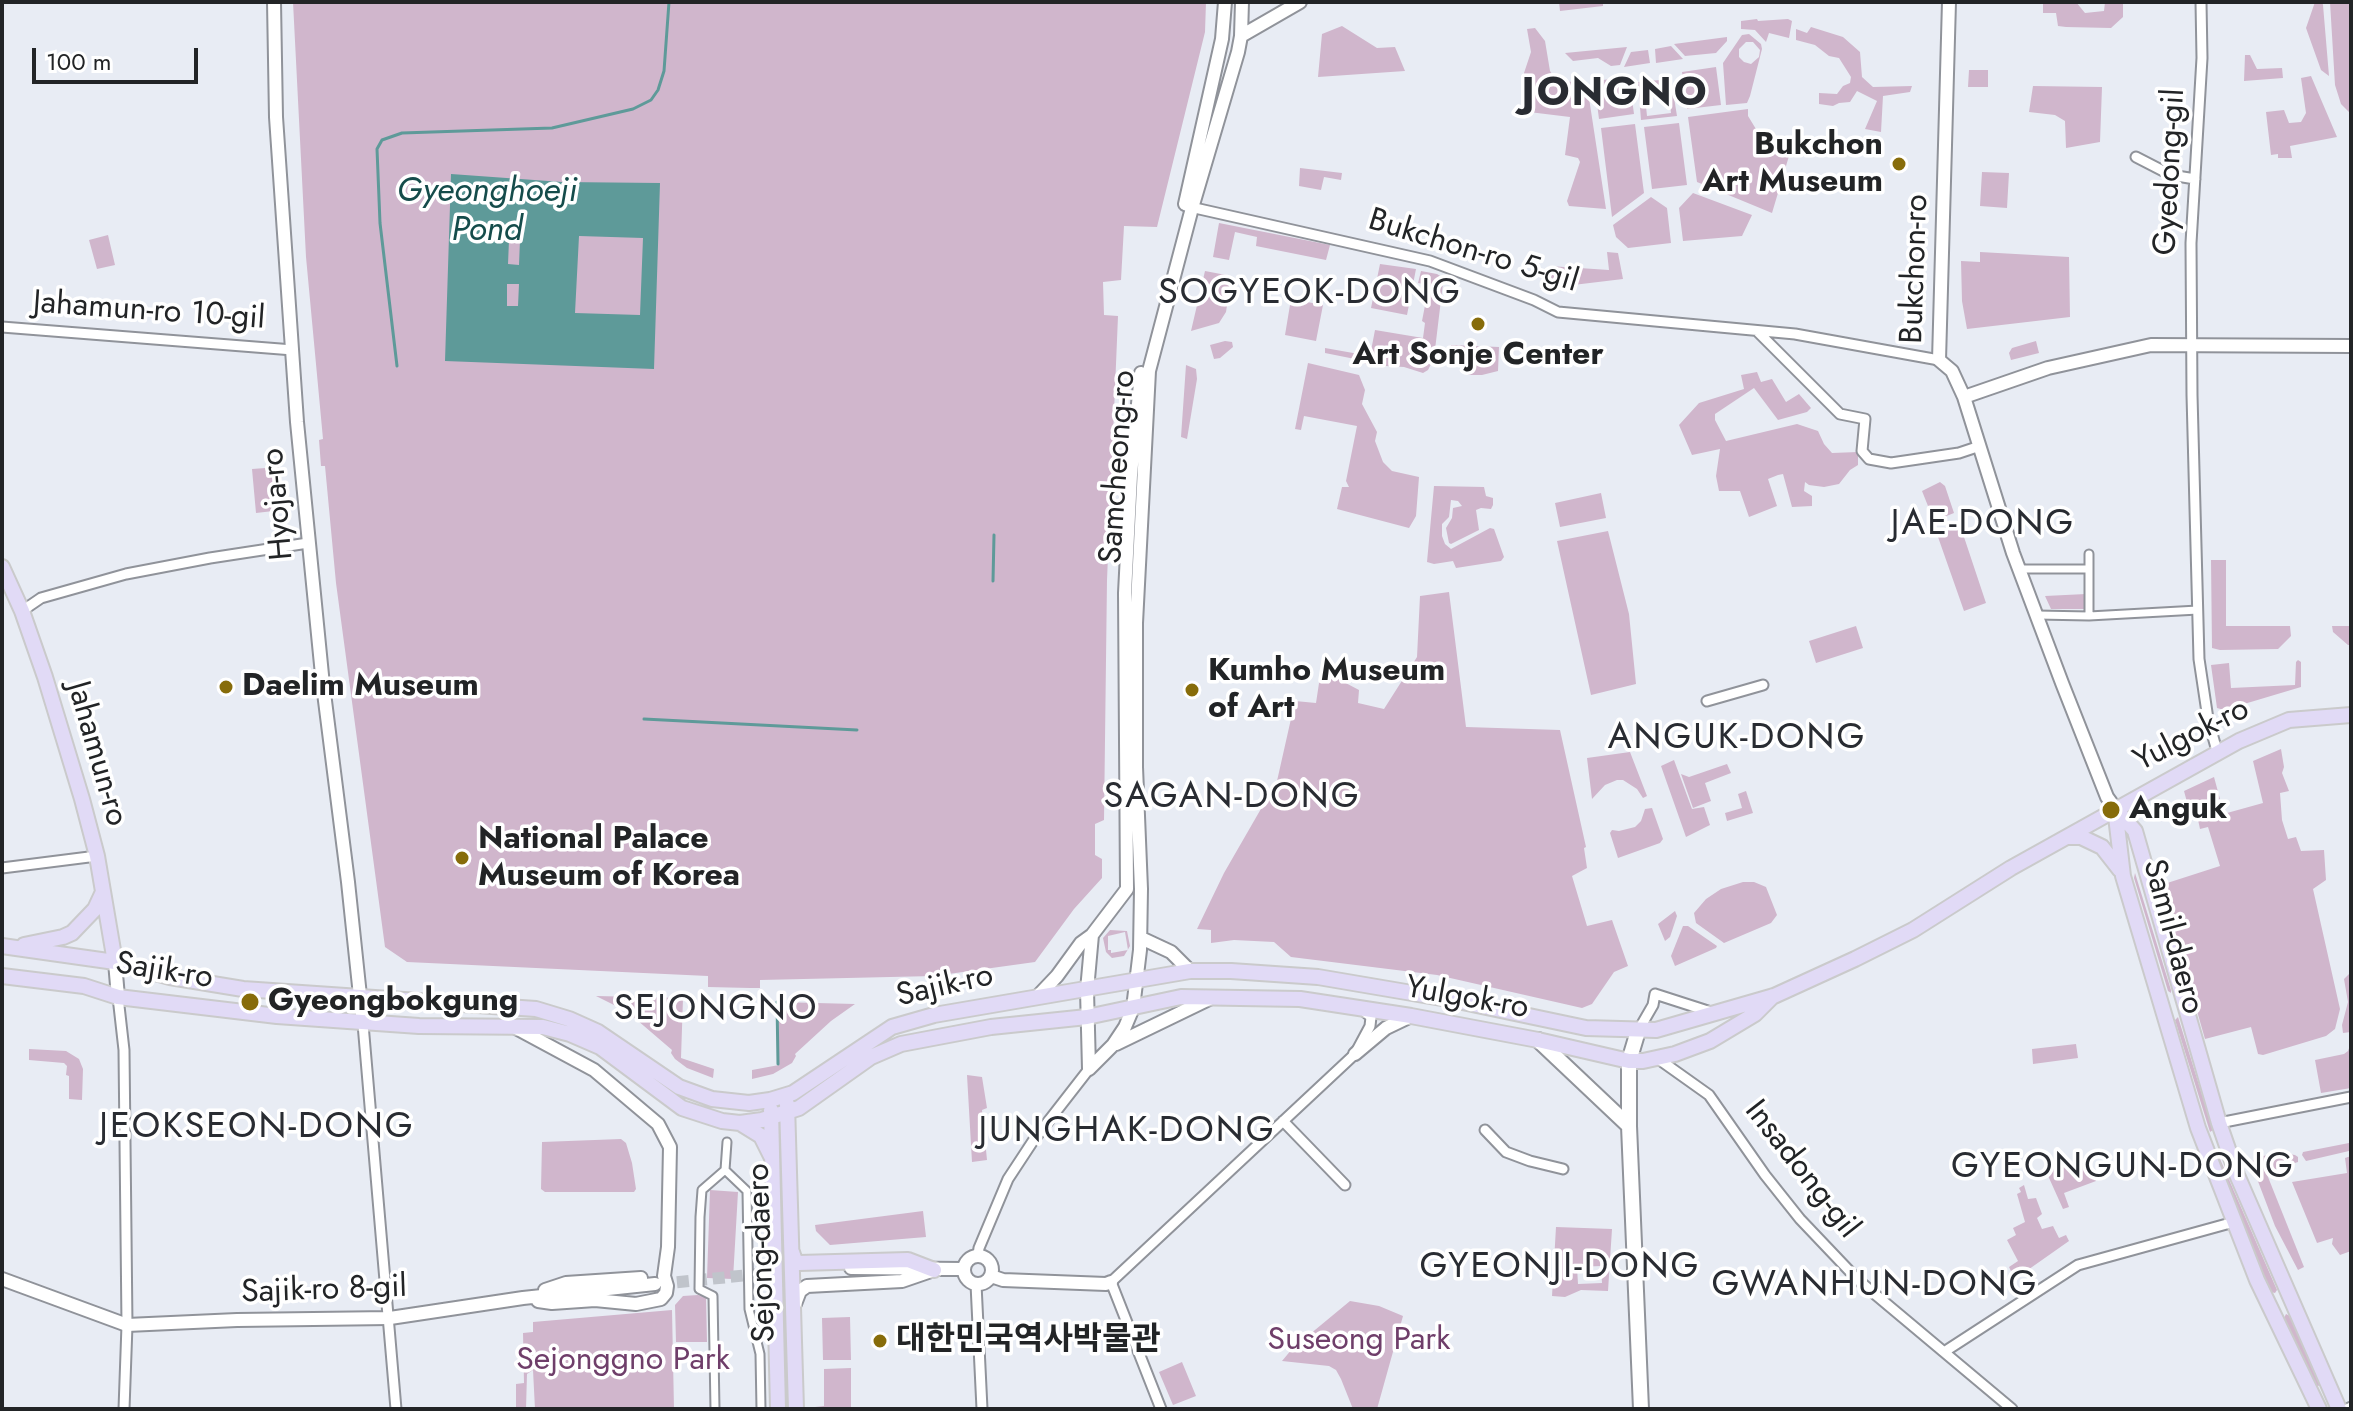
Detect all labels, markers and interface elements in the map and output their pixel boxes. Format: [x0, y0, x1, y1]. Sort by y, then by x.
scale bar [36, 32, 202, 82]
text: 100 m [46, 44, 112, 79]
district label: JONGNO [1522, 71, 1708, 119]
street label: Gyedong-gil [2147, 88, 2195, 256]
place label: Bukchon Art Museum [1702, 127, 1883, 202]
marker: Bukchon Art Museum [1890, 155, 1908, 173]
water label: Gyeonghoeji Pond [397, 173, 577, 252]
street label: Bukchon-ro [1894, 194, 1938, 344]
street label: Bukchon-ro 5-gil [1363, 202, 1583, 302]
district label: SOGYEOK-DONG [1158, 272, 1462, 316]
street label: Jahamun-ro 10-gil [32, 285, 266, 339]
marker: Art Sonje Center [1469, 315, 1487, 333]
place label: Art Sonje Center [1352, 337, 1604, 375]
street label: Samcheong-ro [1093, 369, 1145, 565]
street label: Hyoja-ro [255, 447, 303, 561]
district label: JAE-DONG [1891, 503, 2075, 547]
place label: Kumho Museum of Art [1208, 653, 1445, 728]
place label: Daelim Museum [242, 668, 479, 706]
street label: Jahamun-ro [57, 677, 135, 831]
marker: Daelim Museum [217, 678, 235, 696]
marker: Kumho Museum of Art [1183, 681, 1201, 699]
street label: Yulgok-ro [2128, 691, 2256, 781]
district label: ANGUK-DONG [1608, 717, 1866, 761]
district label: SAGAN-DONG [1103, 776, 1361, 820]
place label: Anguk [2129, 791, 2227, 829]
marker: Anguk [2100, 799, 2122, 821]
place label: National Palace Museum of Korea [478, 821, 740, 896]
marker: National Palace Museum of Korea [453, 849, 471, 867]
street label: Samil-daero [2133, 856, 2211, 1018]
street label: Sajik-ro [113, 945, 215, 999]
street label: Sajik-ro [893, 957, 997, 1017]
street label: Yulgok-ro [1403, 969, 1531, 1029]
place label: Gyeongbokgung [268, 983, 518, 1021]
district label: SEJONGNO [614, 988, 818, 1032]
marker: Gyeongbokgung [239, 991, 261, 1013]
street label: Insadong-gil [1735, 1093, 1867, 1247]
district label: JEOKSEON-DONG [99, 1106, 415, 1150]
district label: JUNGHAK-DONG [978, 1110, 1276, 1154]
district label: GYEONGUN-DONG [1951, 1146, 2295, 1190]
street label: Sejong-daero [741, 1163, 785, 1343]
district label: GYEONJI-DONG [1420, 1246, 1700, 1290]
district label: GWANHUN-DONG [1712, 1264, 2038, 1308]
street label: Sajik-ro 8-gil [241, 1269, 407, 1313]
place label: 대한민국역사박물관 [896, 1322, 1161, 1360]
park label: Suseong Park [1268, 1322, 1450, 1360]
marker: 대한민국역사박물관 [871, 1332, 889, 1350]
park label: Sejonggno Park [516, 1342, 730, 1380]

